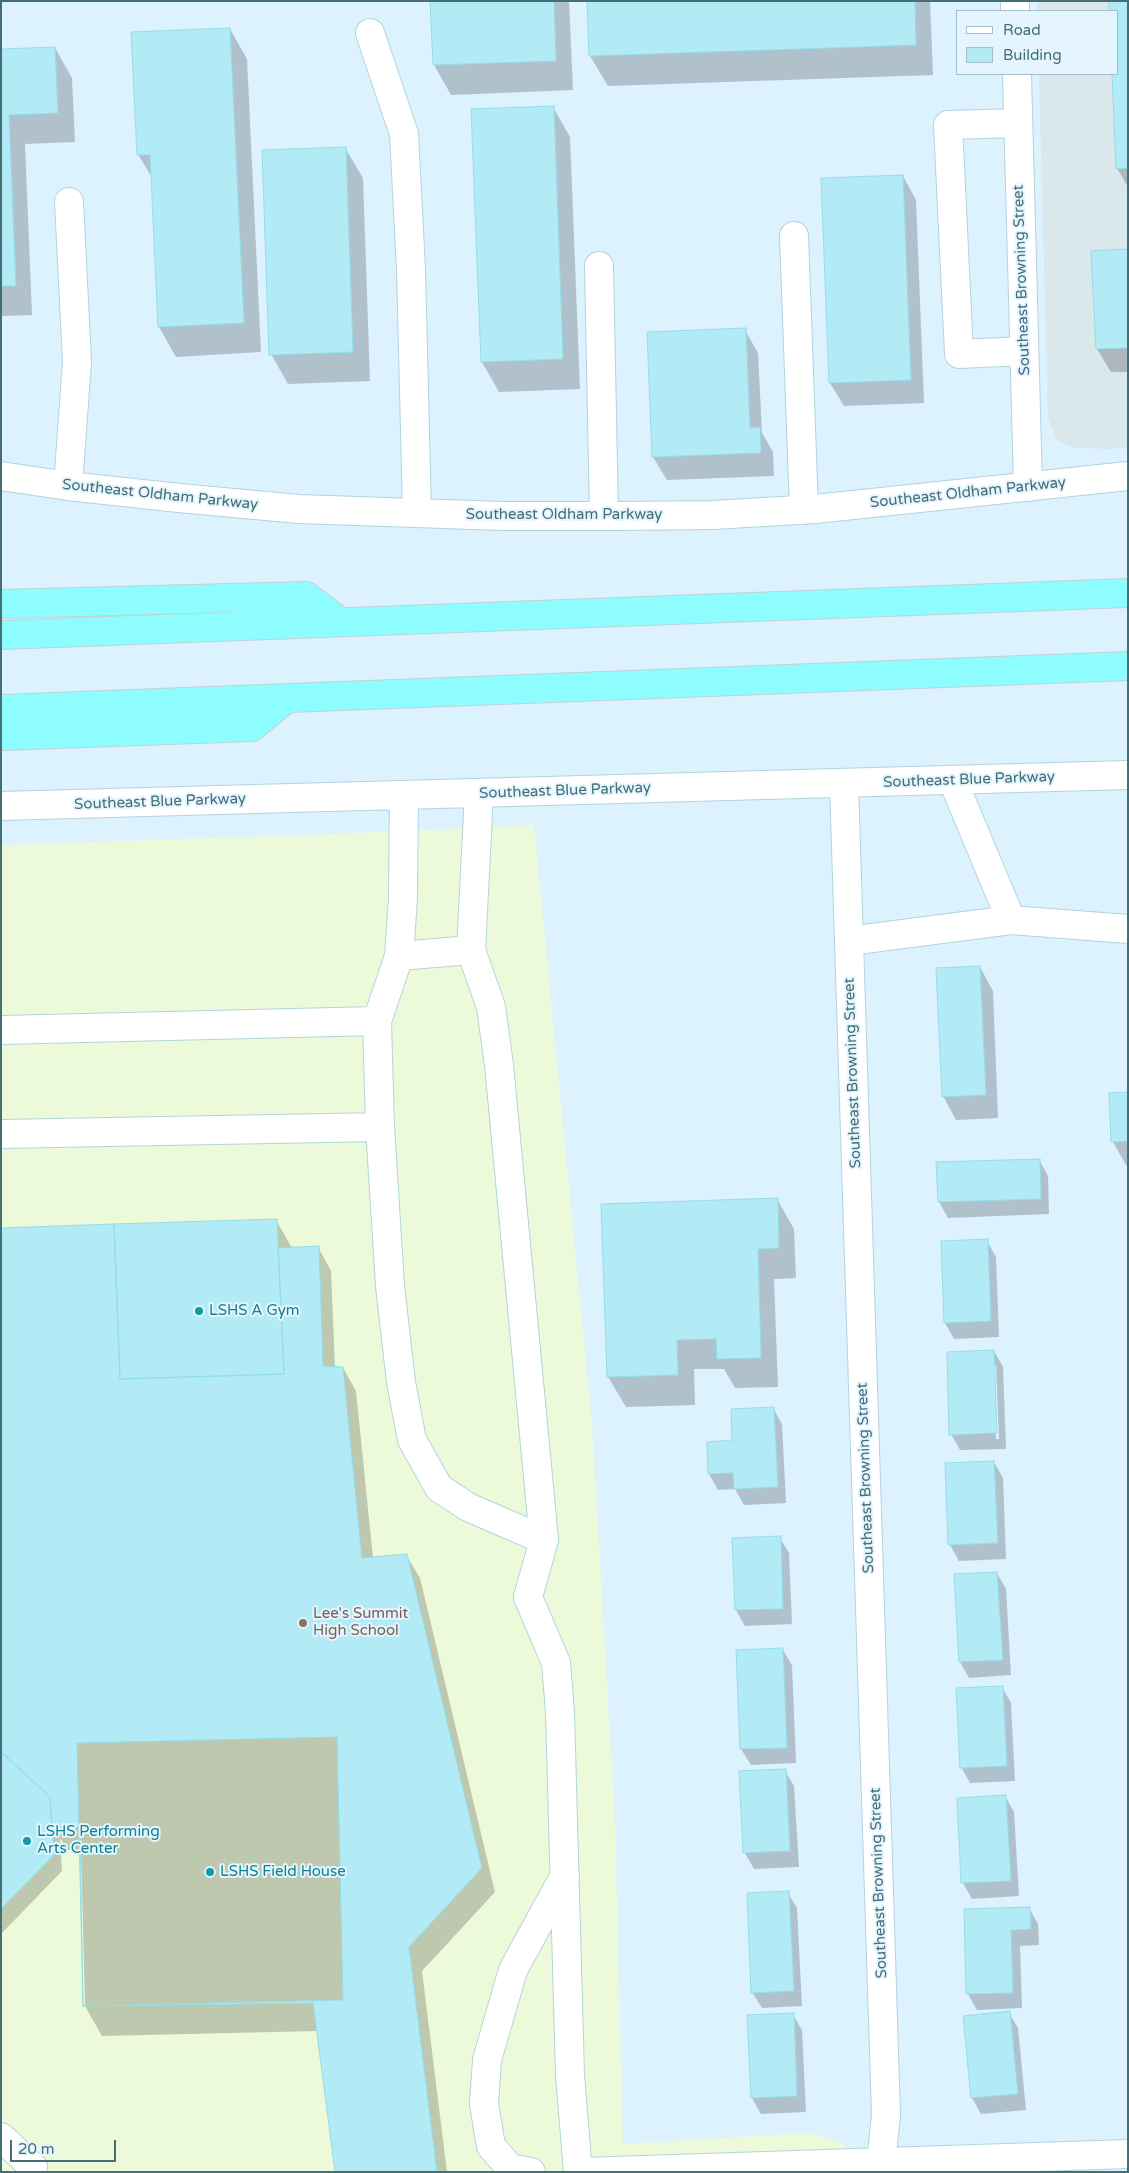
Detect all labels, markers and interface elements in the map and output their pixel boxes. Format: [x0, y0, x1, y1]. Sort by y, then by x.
legend [956, 10, 1119, 75]
text: Road [1003, 21, 1041, 39]
text: Building [1003, 46, 1062, 64]
street label: Southeast Browning Street [1010, 184, 1034, 376]
street label: Southeast Oldham Parkway [869, 474, 1067, 512]
street label: Southeast Oldham Parkway [61, 476, 259, 514]
street label: Southeast Oldham Parkway [466, 506, 662, 524]
street label: Southeast Blue Parkway [883, 768, 1055, 792]
street label: Southeast Blue Parkway [479, 779, 651, 803]
street label: Southeast Blue Parkway [74, 790, 246, 814]
street label: Southeast Browning Street [841, 977, 865, 1169]
place label: LSHS A Gym [209, 1302, 300, 1320]
marker: LSHS A Gym [193, 1305, 205, 1317]
street label: Southeast Browning Street [854, 1382, 878, 1574]
place label: Lee's Summit High School [313, 1605, 408, 1640]
marker: Lee's Summit High School [297, 1617, 309, 1629]
street label: Southeast Browning Street [867, 1787, 891, 1979]
place label: LSHS Performing Arts Center [37, 1823, 160, 1858]
marker: LSHS Performing Arts Center [21, 1835, 33, 1847]
place label: LSHS Field House [220, 1863, 346, 1881]
marker: LSHS Field House [204, 1866, 216, 1878]
scale bar [12, 2130, 119, 2162]
text: 20 m [18, 2140, 55, 2158]

